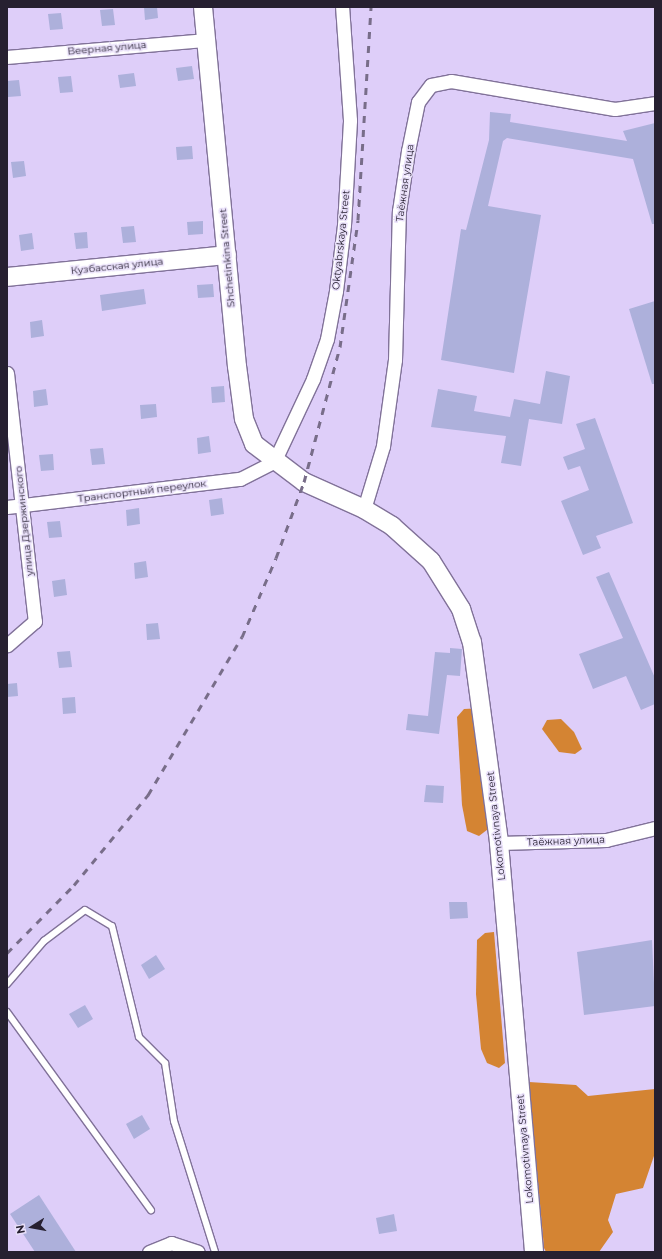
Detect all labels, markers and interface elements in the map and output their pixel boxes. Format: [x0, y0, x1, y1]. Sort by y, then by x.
street label: Веерная улица [67, 39, 147, 57]
street label: Таёжная улица [394, 143, 416, 223]
street label: Oktyabrskaya Street [330, 189, 352, 291]
street label: Shchetinkina Street [217, 208, 237, 308]
street label: Кузбасская улица [70, 255, 164, 277]
street label: улица Дзержинского [12, 465, 36, 577]
street label: Транспортный переулок [77, 477, 207, 505]
street label: Lokomotivnaya Street [484, 771, 508, 881]
street label: Таёжная улица [527, 834, 605, 848]
street label: Lokomotivnaya Street [514, 1094, 536, 1204]
north arrow [12, 1207, 52, 1247]
text: N [13, 1224, 28, 1235]

